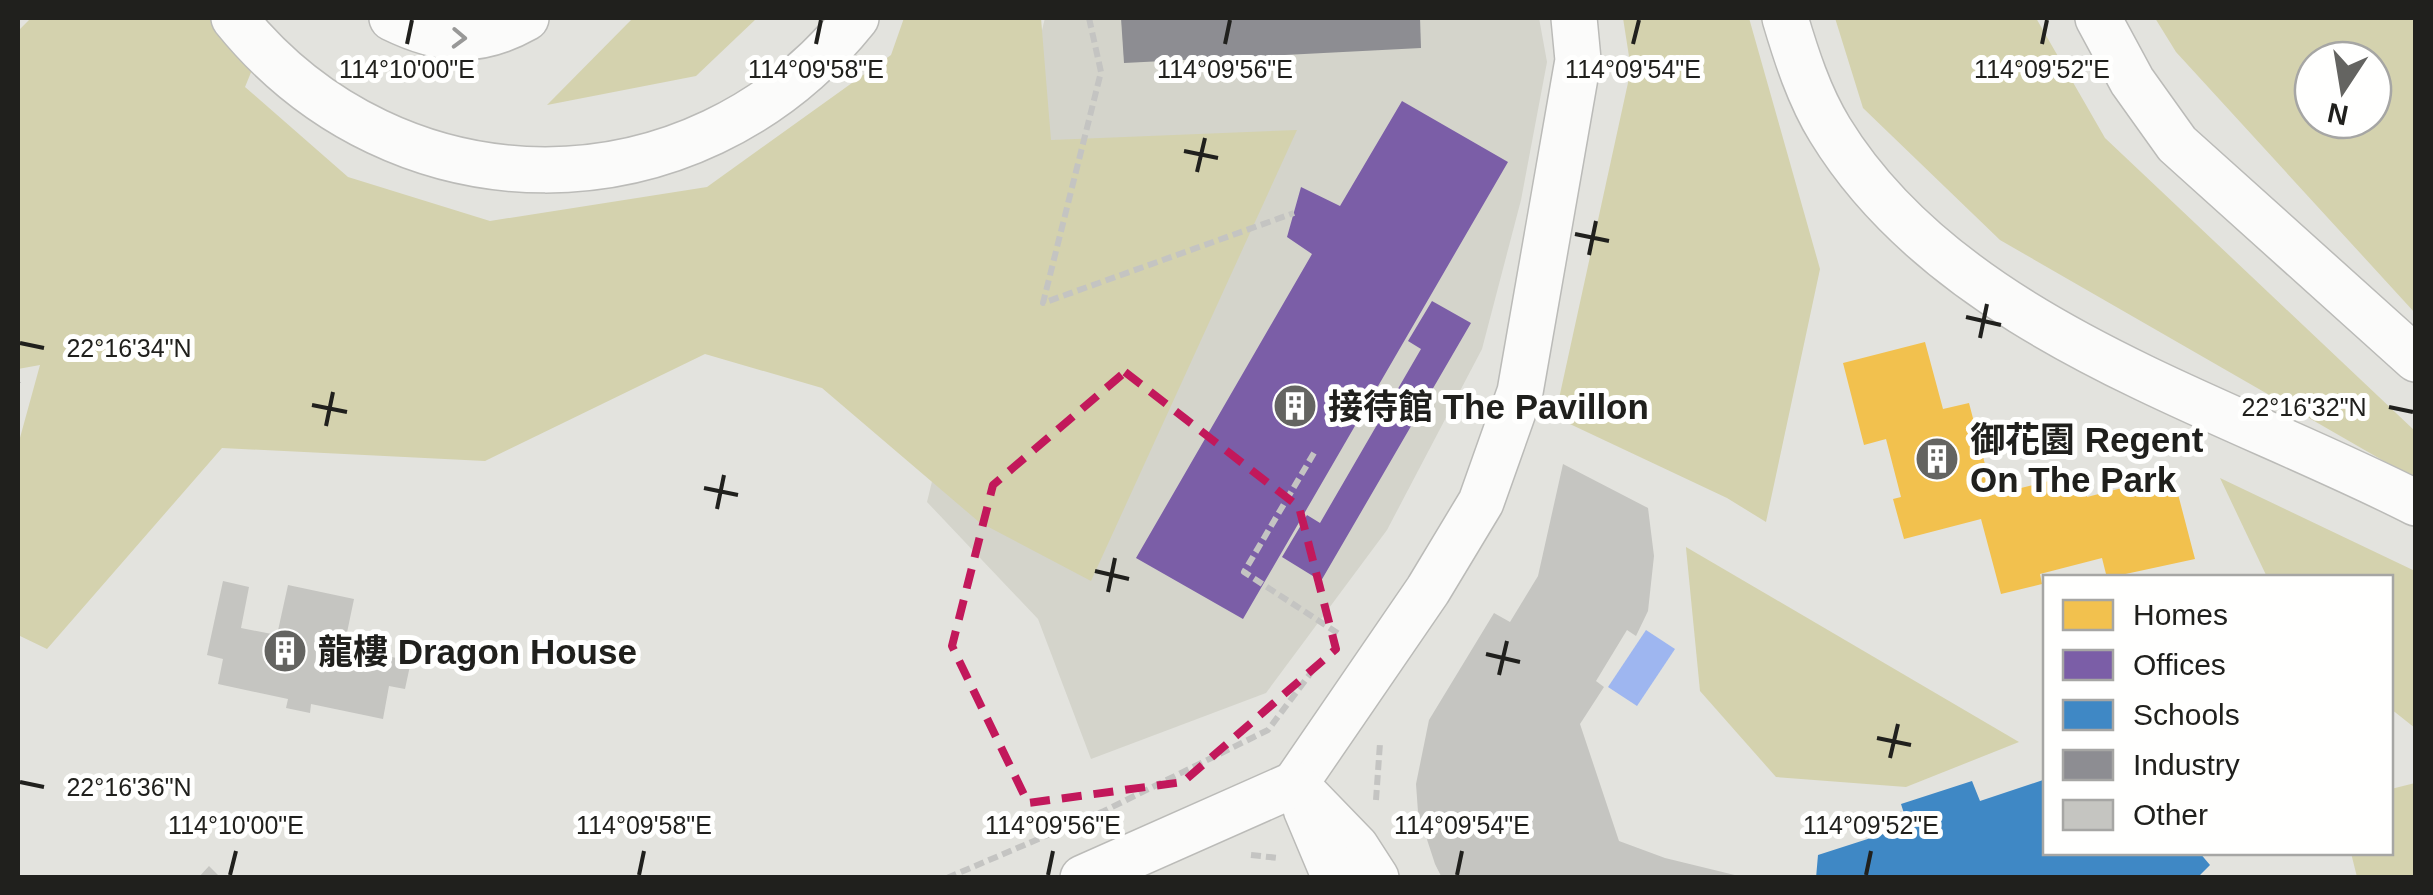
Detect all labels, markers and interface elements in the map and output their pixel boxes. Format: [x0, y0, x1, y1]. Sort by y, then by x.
one-way arrow [452, 27, 468, 48]
north arrow [2293, 40, 2393, 140]
text: 114°10'00"E [339, 55, 475, 83]
text: 114°09'58"E [748, 55, 884, 83]
text: 114°09'56"E [1157, 55, 1293, 83]
text: 114°09'54"E [1565, 55, 1701, 83]
text: 114°09'52"E [1974, 55, 2110, 83]
text: N [2325, 97, 2351, 131]
text: 22°16'34"N [66, 334, 192, 362]
building icon: 接待館 The Pavillon [1272, 383, 1318, 429]
place label: 接待館 The Pavillon [1328, 387, 1649, 426]
text: 22°16'32"N [2241, 393, 2367, 421]
place label: 御花園 Regent On The Park [1970, 420, 2204, 499]
building icon: 御花園 Regent On The Park [1914, 436, 1960, 482]
legend [2043, 575, 2393, 855]
text: Homes [2133, 598, 2228, 631]
building icon: 龍樓 Dragon House [262, 628, 308, 674]
place label: 龍樓 Dragon House [318, 632, 637, 671]
text: Offices [2133, 648, 2226, 681]
text: Schools [2133, 698, 2240, 731]
text: Industry [2133, 748, 2240, 781]
text: 22°16'36"N [66, 773, 192, 801]
text: Other [2133, 798, 2208, 831]
text: 114°10'00"E [168, 811, 304, 839]
text: 114°09'58"E [576, 811, 712, 839]
text: 114°09'56"E [985, 811, 1121, 839]
text: 114°09'54"E [1394, 811, 1530, 839]
text: 114°09'52"E [1803, 811, 1939, 839]

